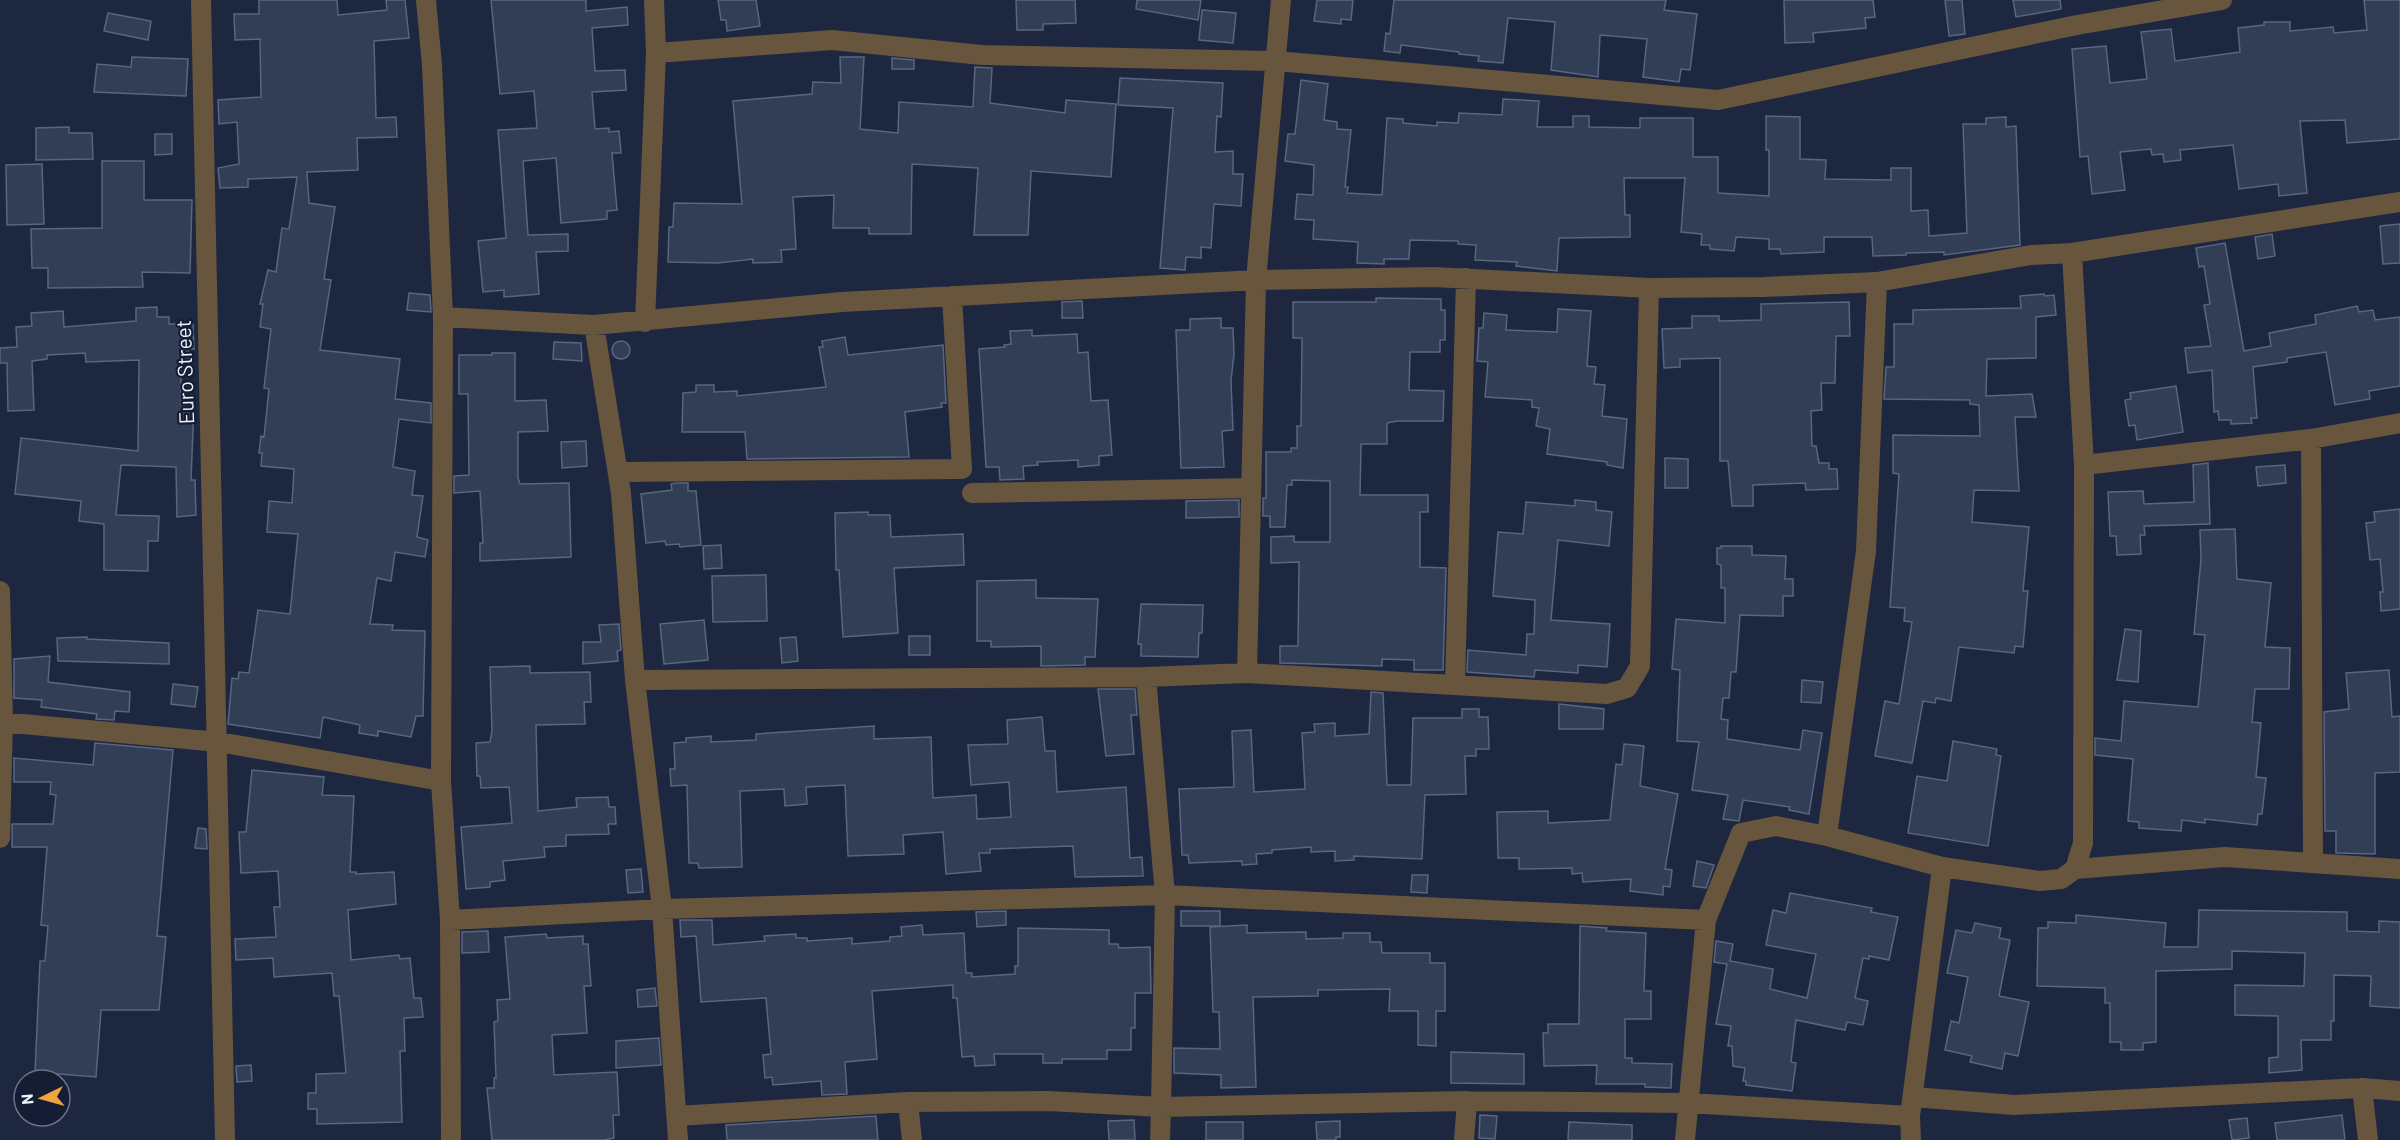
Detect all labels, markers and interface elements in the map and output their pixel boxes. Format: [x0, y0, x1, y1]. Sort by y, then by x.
street label: Euro Street [170, 319, 198, 425]
north arrow [12, 1068, 72, 1128]
text: N [17, 1093, 36, 1105]

